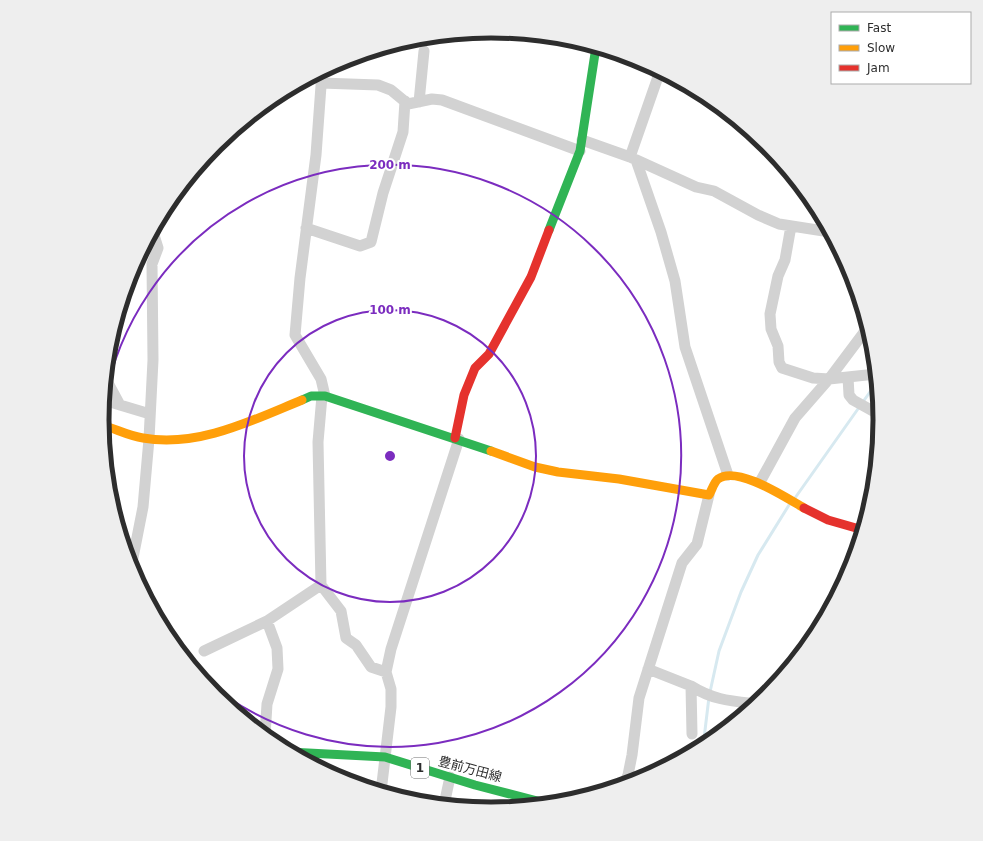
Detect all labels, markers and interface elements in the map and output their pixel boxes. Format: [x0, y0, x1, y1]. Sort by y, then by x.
legend [831, 12, 971, 84]
text: Fast [867, 21, 891, 35]
text: Slow [867, 41, 895, 55]
text: Jam [866, 61, 890, 75]
text: 200 m [369, 158, 411, 172]
text: 100 m [369, 303, 411, 317]
centre of rings [383, 449, 397, 463]
street label: 豊前万田線 [437, 753, 503, 785]
road number: 1 [411, 758, 429, 778]

